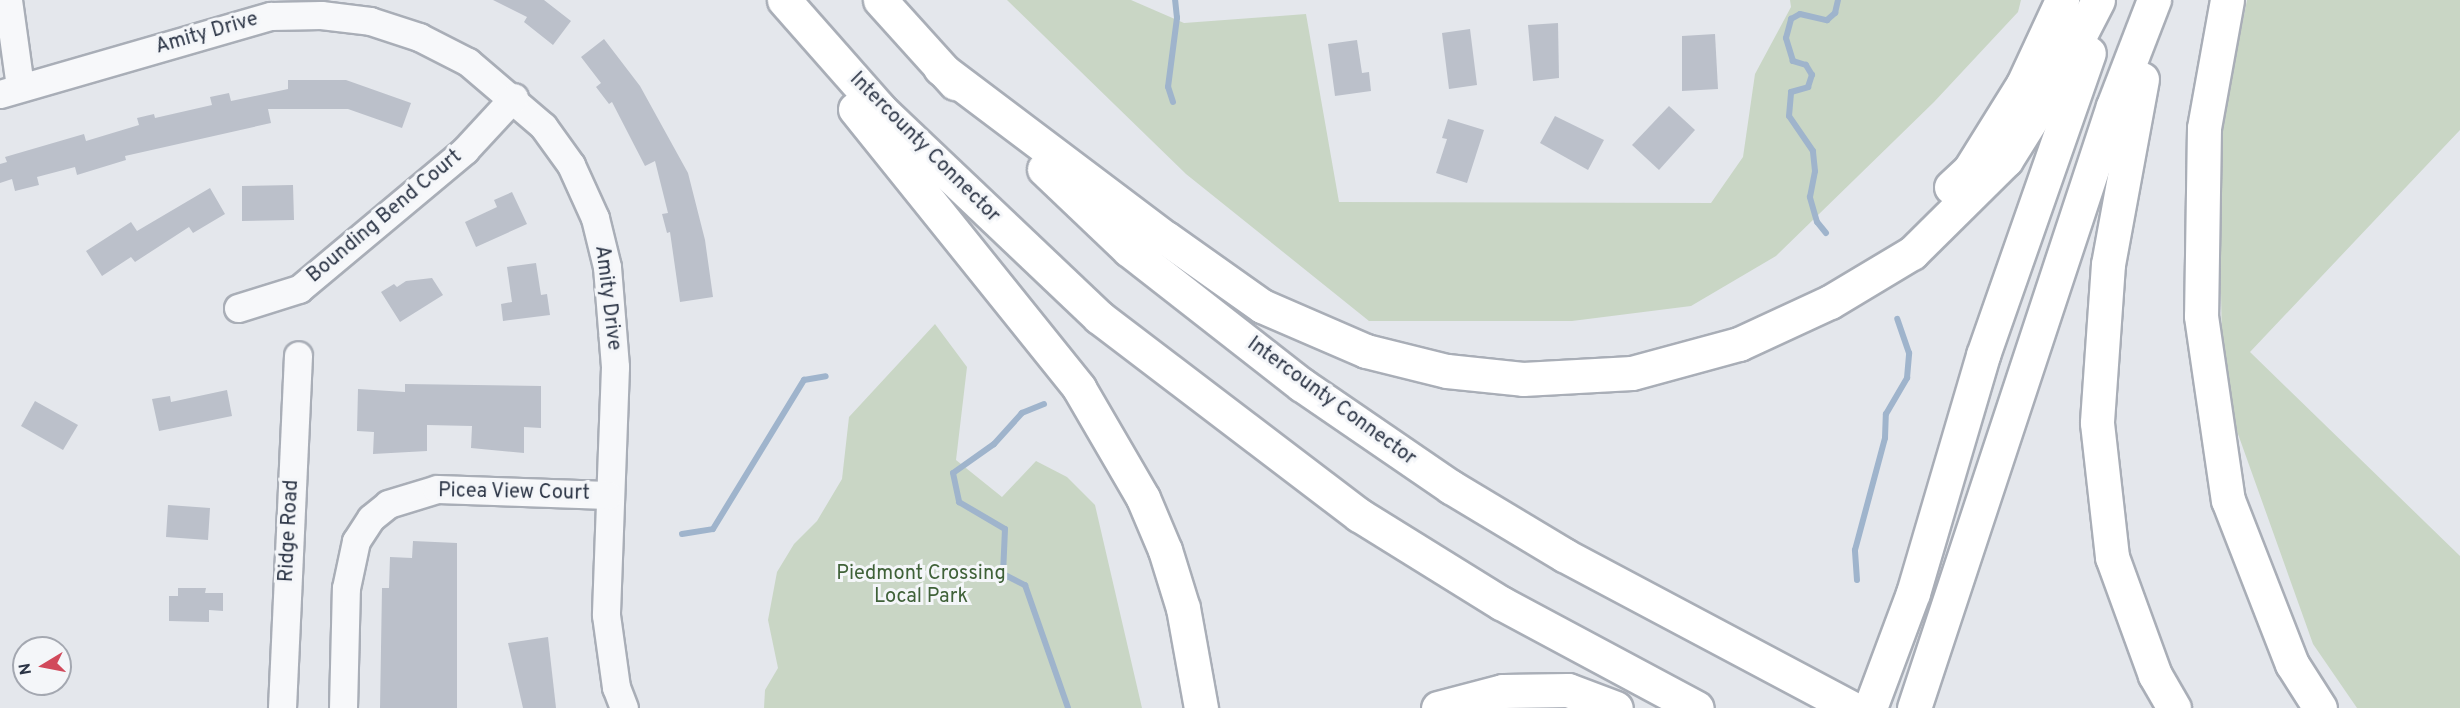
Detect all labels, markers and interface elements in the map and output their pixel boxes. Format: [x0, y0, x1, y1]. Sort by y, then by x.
street label: Amity Drive [153, 8, 261, 60]
street label: Intercounty Connector [844, 68, 1004, 228]
street label: Bounding Bend Court [303, 145, 467, 289]
street label: Amity Drive [589, 244, 625, 352]
street label: Intercounty Connector [1242, 333, 1420, 471]
street label: Ridge Road [275, 479, 305, 583]
street label: Picea View Court [437, 480, 591, 506]
park label: Piedmont Crossing Local Park [836, 563, 1006, 610]
north arrow [12, 636, 72, 696]
text: N [15, 661, 37, 676]

